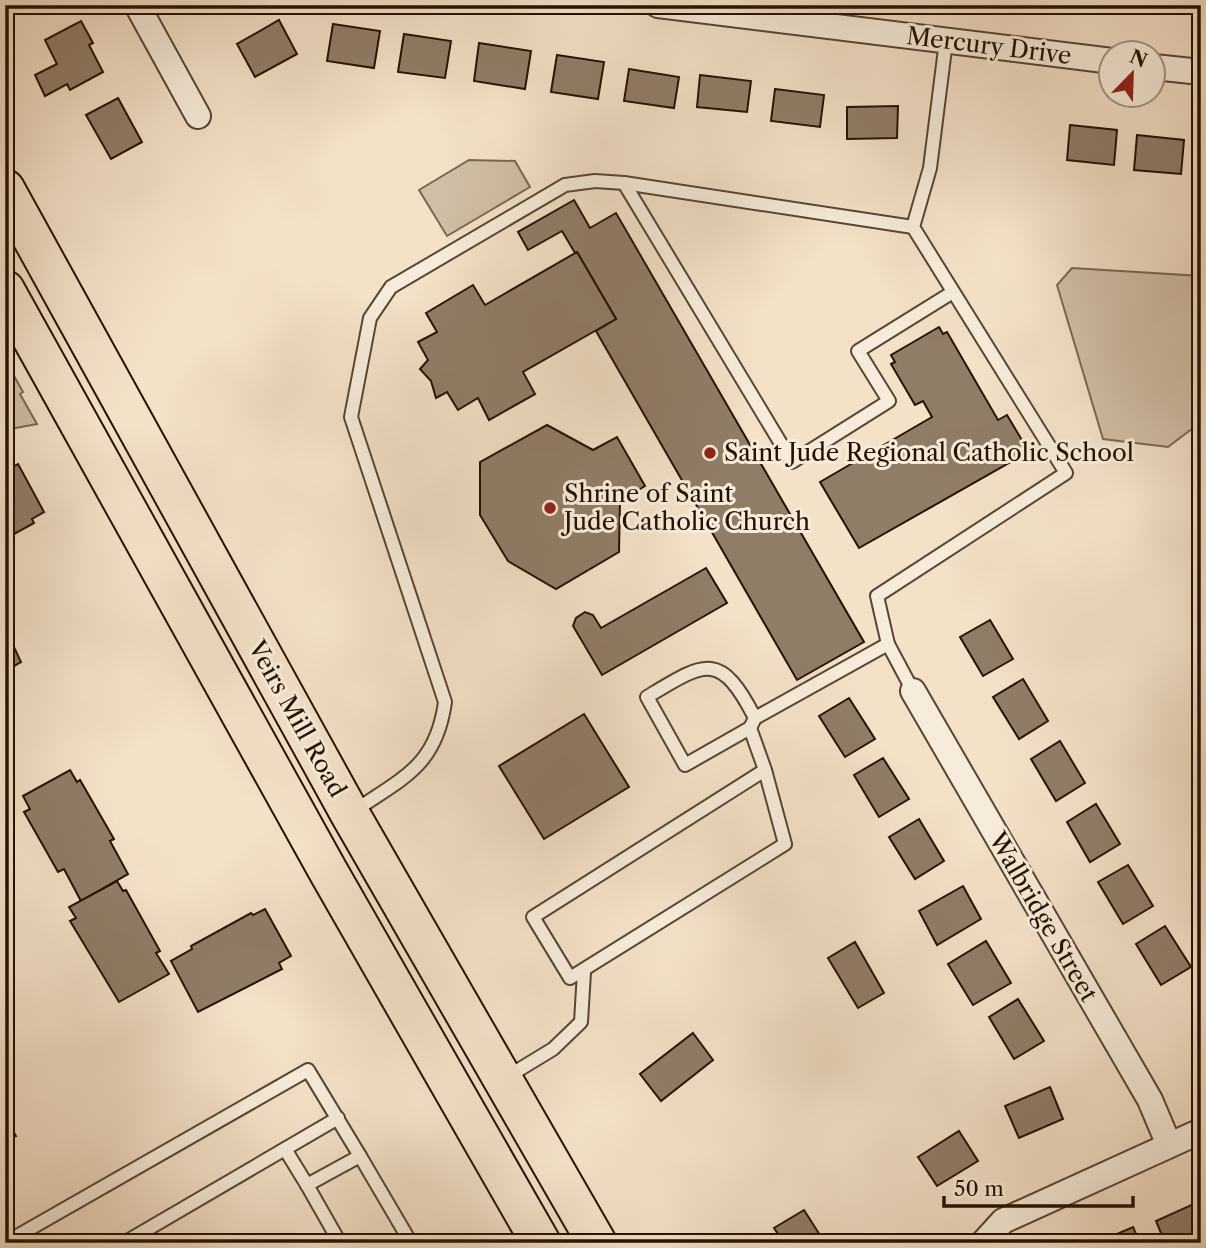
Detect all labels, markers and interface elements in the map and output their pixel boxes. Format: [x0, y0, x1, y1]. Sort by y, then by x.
street label: Mercury Drive [905, 21, 1073, 70]
north arrow [1098, 38, 1168, 108]
text: N [1126, 45, 1151, 73]
place label: Saint Jude Regional Catholic School [724, 438, 1134, 467]
marker: Saint Jude Regional Catholic School [702, 445, 718, 461]
place label: Shrine of Saint Jude Catholic Church [560, 479, 810, 536]
marker: Shrine of Saint Jude Catholic Church [542, 500, 558, 516]
street label: Veirs Mill Road [242, 635, 353, 802]
street label: Walbridge Street [983, 826, 1104, 1007]
scale bar [944, 1164, 1132, 1208]
text: 50 m [954, 1176, 1004, 1201]

